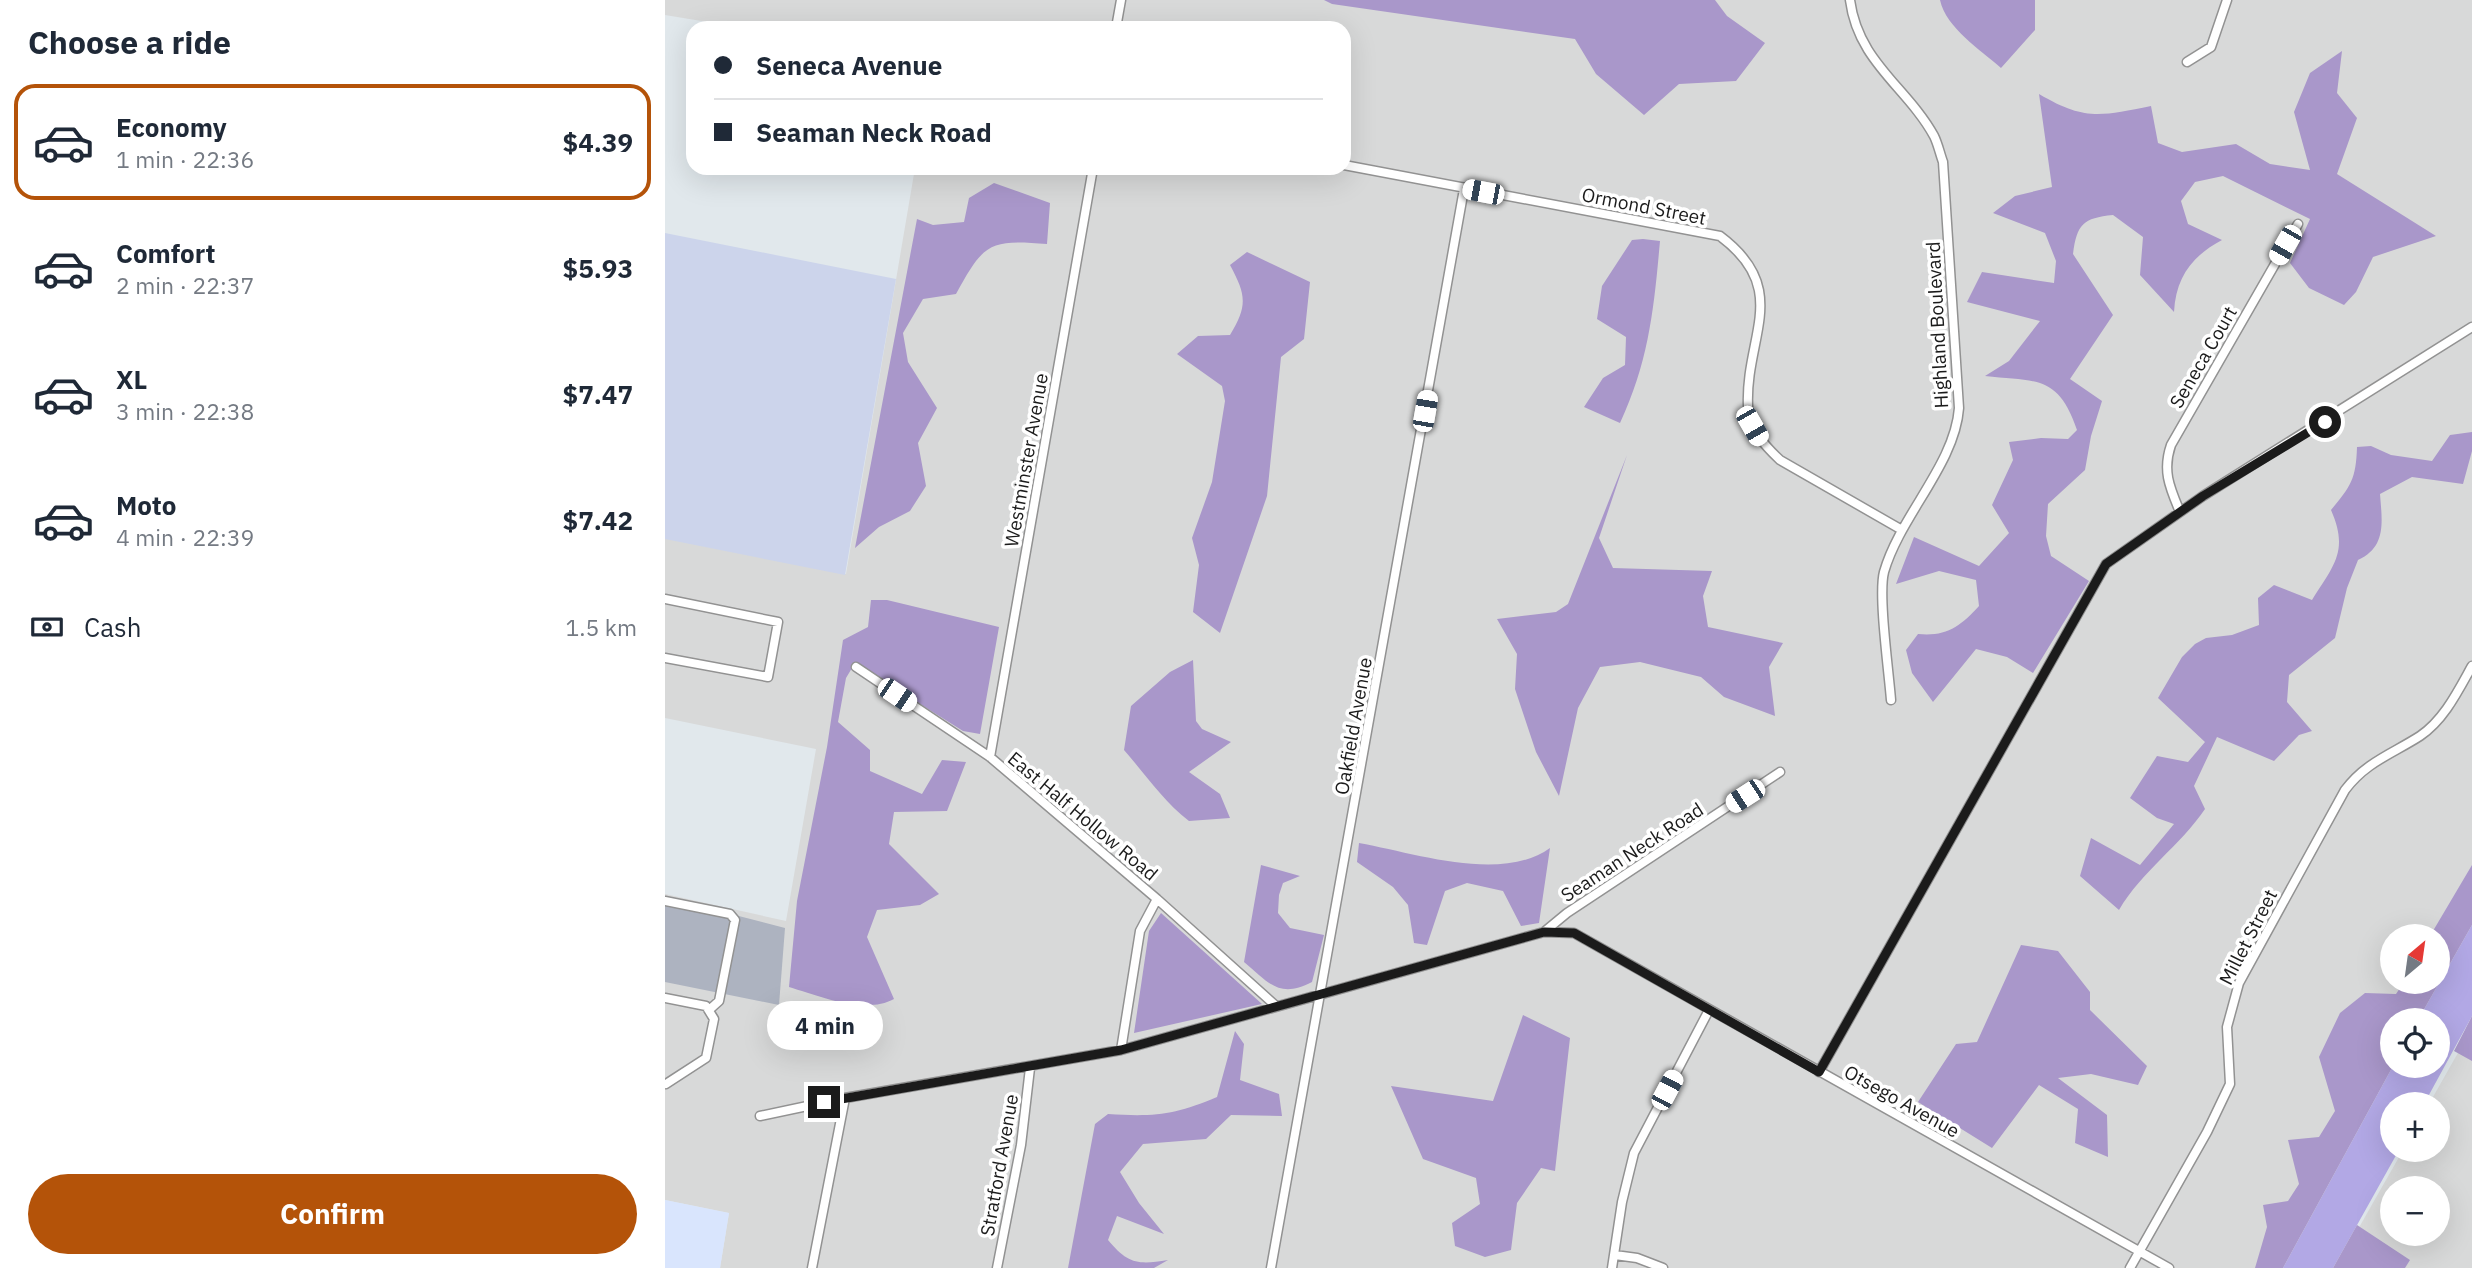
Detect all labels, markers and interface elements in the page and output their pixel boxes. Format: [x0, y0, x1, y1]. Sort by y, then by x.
text: Choose a ride [28, 21, 231, 63]
text: Seneca Avenue [756, 48, 942, 82]
text: Economy [116, 110, 227, 144]
icon: car [32, 111, 95, 174]
text: Seaman Neck Road [756, 115, 992, 149]
text: $4.39 [563, 125, 633, 159]
text: 1 min · 22:36 [116, 144, 254, 174]
car [1461, 178, 1506, 206]
street label: Ormond Street [1580, 182, 1708, 230]
car [2266, 222, 2305, 268]
text: Comfort [116, 236, 215, 270]
icon: car [32, 237, 95, 300]
street label: Highland Boulevard [1921, 241, 1953, 409]
text: $5.93 [563, 251, 633, 285]
text: 2 min · 22:37 [116, 270, 254, 300]
street label: Seneca Court [2164, 302, 2242, 412]
text: XL [116, 362, 147, 396]
icon: car [32, 363, 95, 426]
street label: Westminster Avenue [999, 371, 1053, 549]
text: $7.47 [563, 377, 633, 411]
car [1412, 388, 1439, 434]
text: 3 min · 22:38 [116, 396, 254, 426]
car [1733, 403, 1772, 449]
route start [2309, 406, 2341, 438]
text: Moto [116, 488, 176, 522]
icon: car [32, 489, 95, 552]
text: $7.42 [563, 503, 633, 537]
text: 4 min · 22:39 [116, 522, 254, 552]
icon: cash [28, 608, 66, 646]
text: Cash [84, 610, 141, 644]
text: 1.5 km [566, 612, 637, 642]
street label: Oakfield Avenue [1329, 656, 1377, 796]
car [874, 675, 921, 715]
street label: East Half Hollow Road [1003, 746, 1163, 886]
car [1722, 776, 1769, 816]
street label: Seaman Neck Road [1556, 797, 1708, 907]
street label: Millet Street [2214, 885, 2282, 989]
north arrow [2380, 924, 2450, 994]
map controls [2380, 924, 2450, 1246]
callout: 4 min [766, 1000, 882, 1050]
button: locate [2380, 1008, 2450, 1078]
text: 4 min [795, 1010, 855, 1040]
street label: Otsego Avenue [1840, 1059, 1964, 1143]
car [1648, 1067, 1687, 1113]
route end [808, 1086, 840, 1118]
street label: Stratford Avenue [975, 1092, 1023, 1238]
button: + [2380, 1092, 2450, 1162]
button: Confirm [28, 1174, 637, 1254]
button: − [2380, 1176, 2450, 1246]

